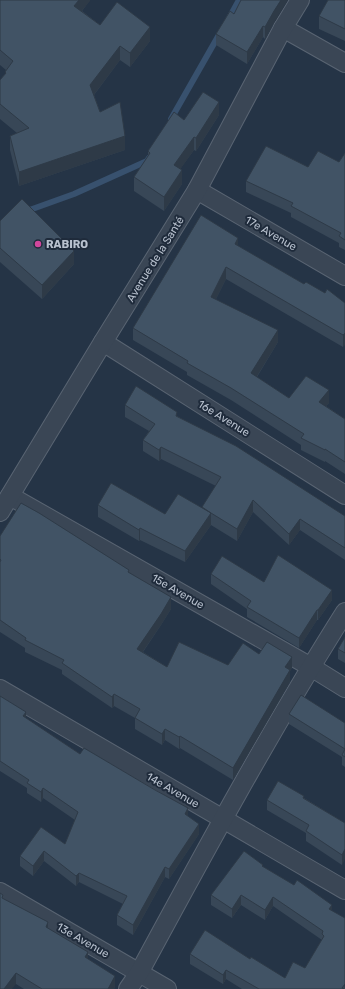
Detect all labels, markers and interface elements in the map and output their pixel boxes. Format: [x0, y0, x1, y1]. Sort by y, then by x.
street label: 17e Avenue [243, 213, 299, 253]
street label: Avenue de la Santé [124, 214, 187, 304]
place label: RABIRO [46, 238, 88, 251]
marker: RABIRO [33, 239, 43, 249]
street label: 16e Avenue [196, 397, 252, 439]
street label: 15e Avenue [149, 571, 206, 612]
street label: 14e Avenue [144, 770, 201, 811]
street label: 13e Avenue [54, 920, 111, 961]

